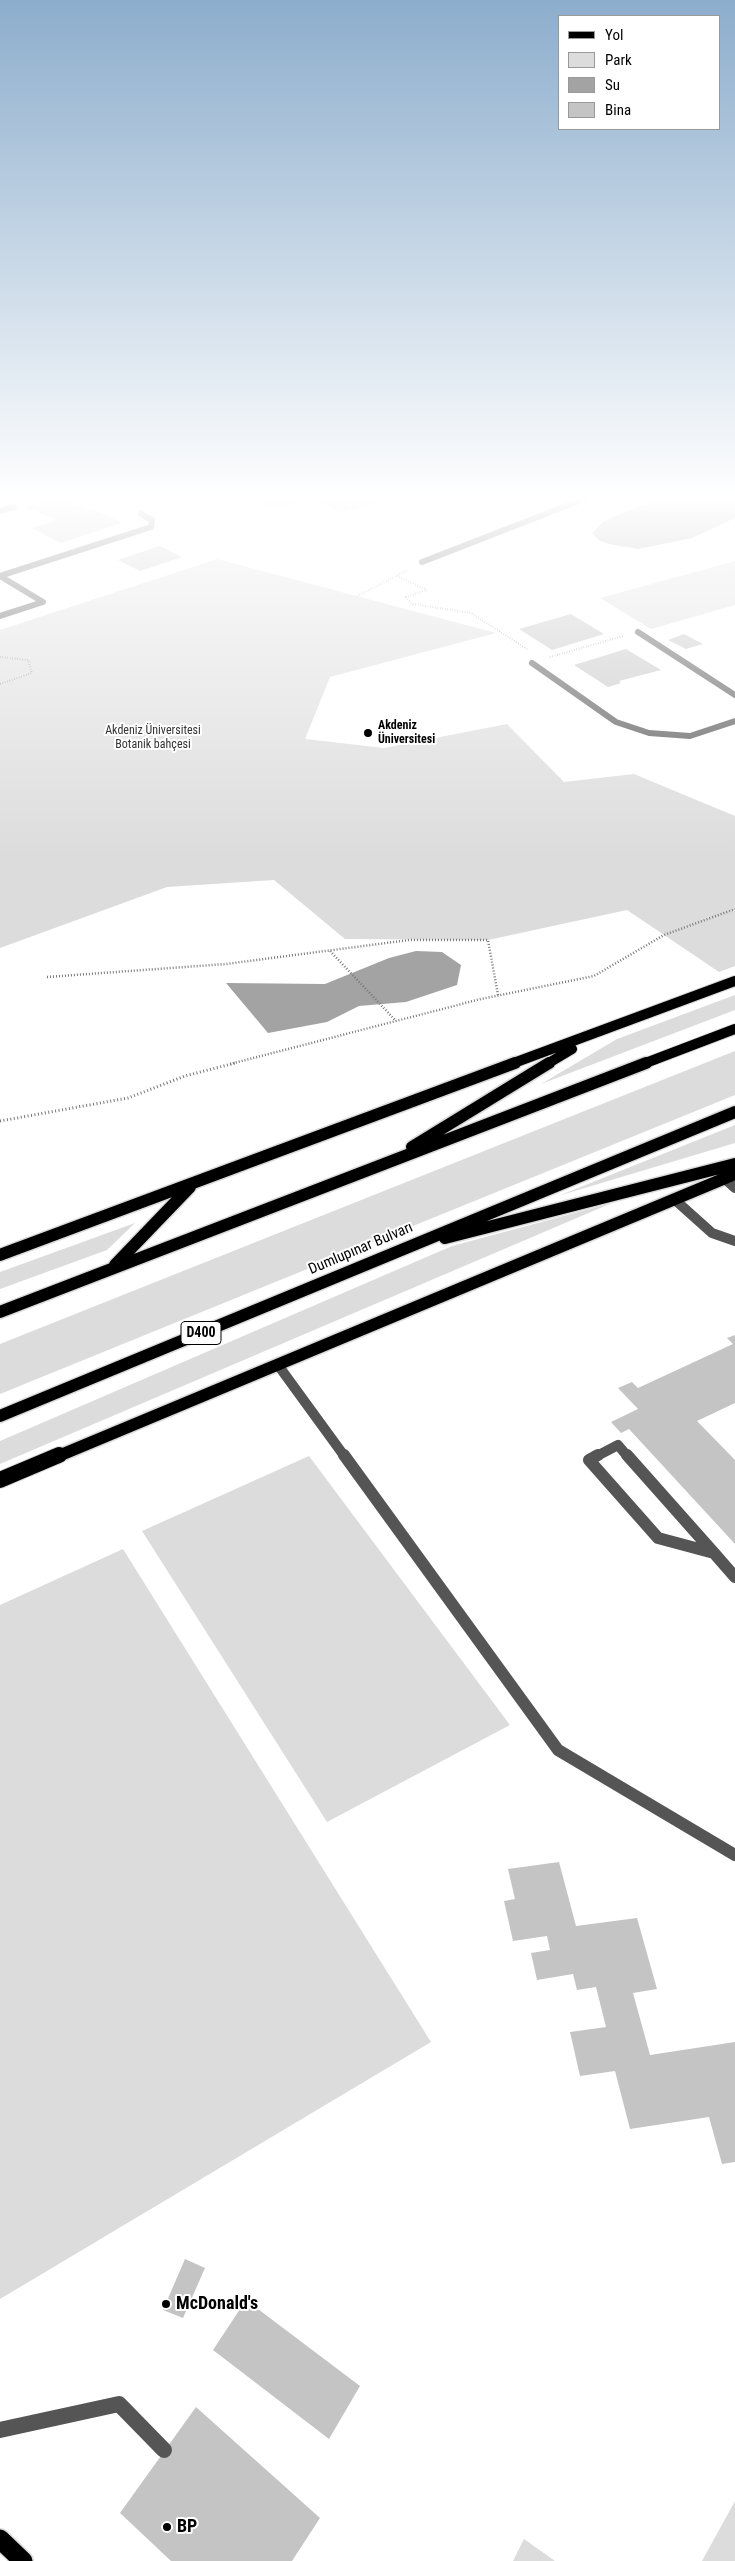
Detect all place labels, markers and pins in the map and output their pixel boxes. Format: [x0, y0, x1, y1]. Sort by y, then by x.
place label: Akdeniz Üniversitesi [378, 719, 435, 747]
marker: Akdeniz Üniversitesi [362, 727, 374, 739]
place label: McDonald's [176, 2293, 258, 2315]
marker: McDonald's [160, 2298, 172, 2310]
place label: BP [177, 2516, 197, 2538]
marker: BP [161, 2521, 173, 2533]

